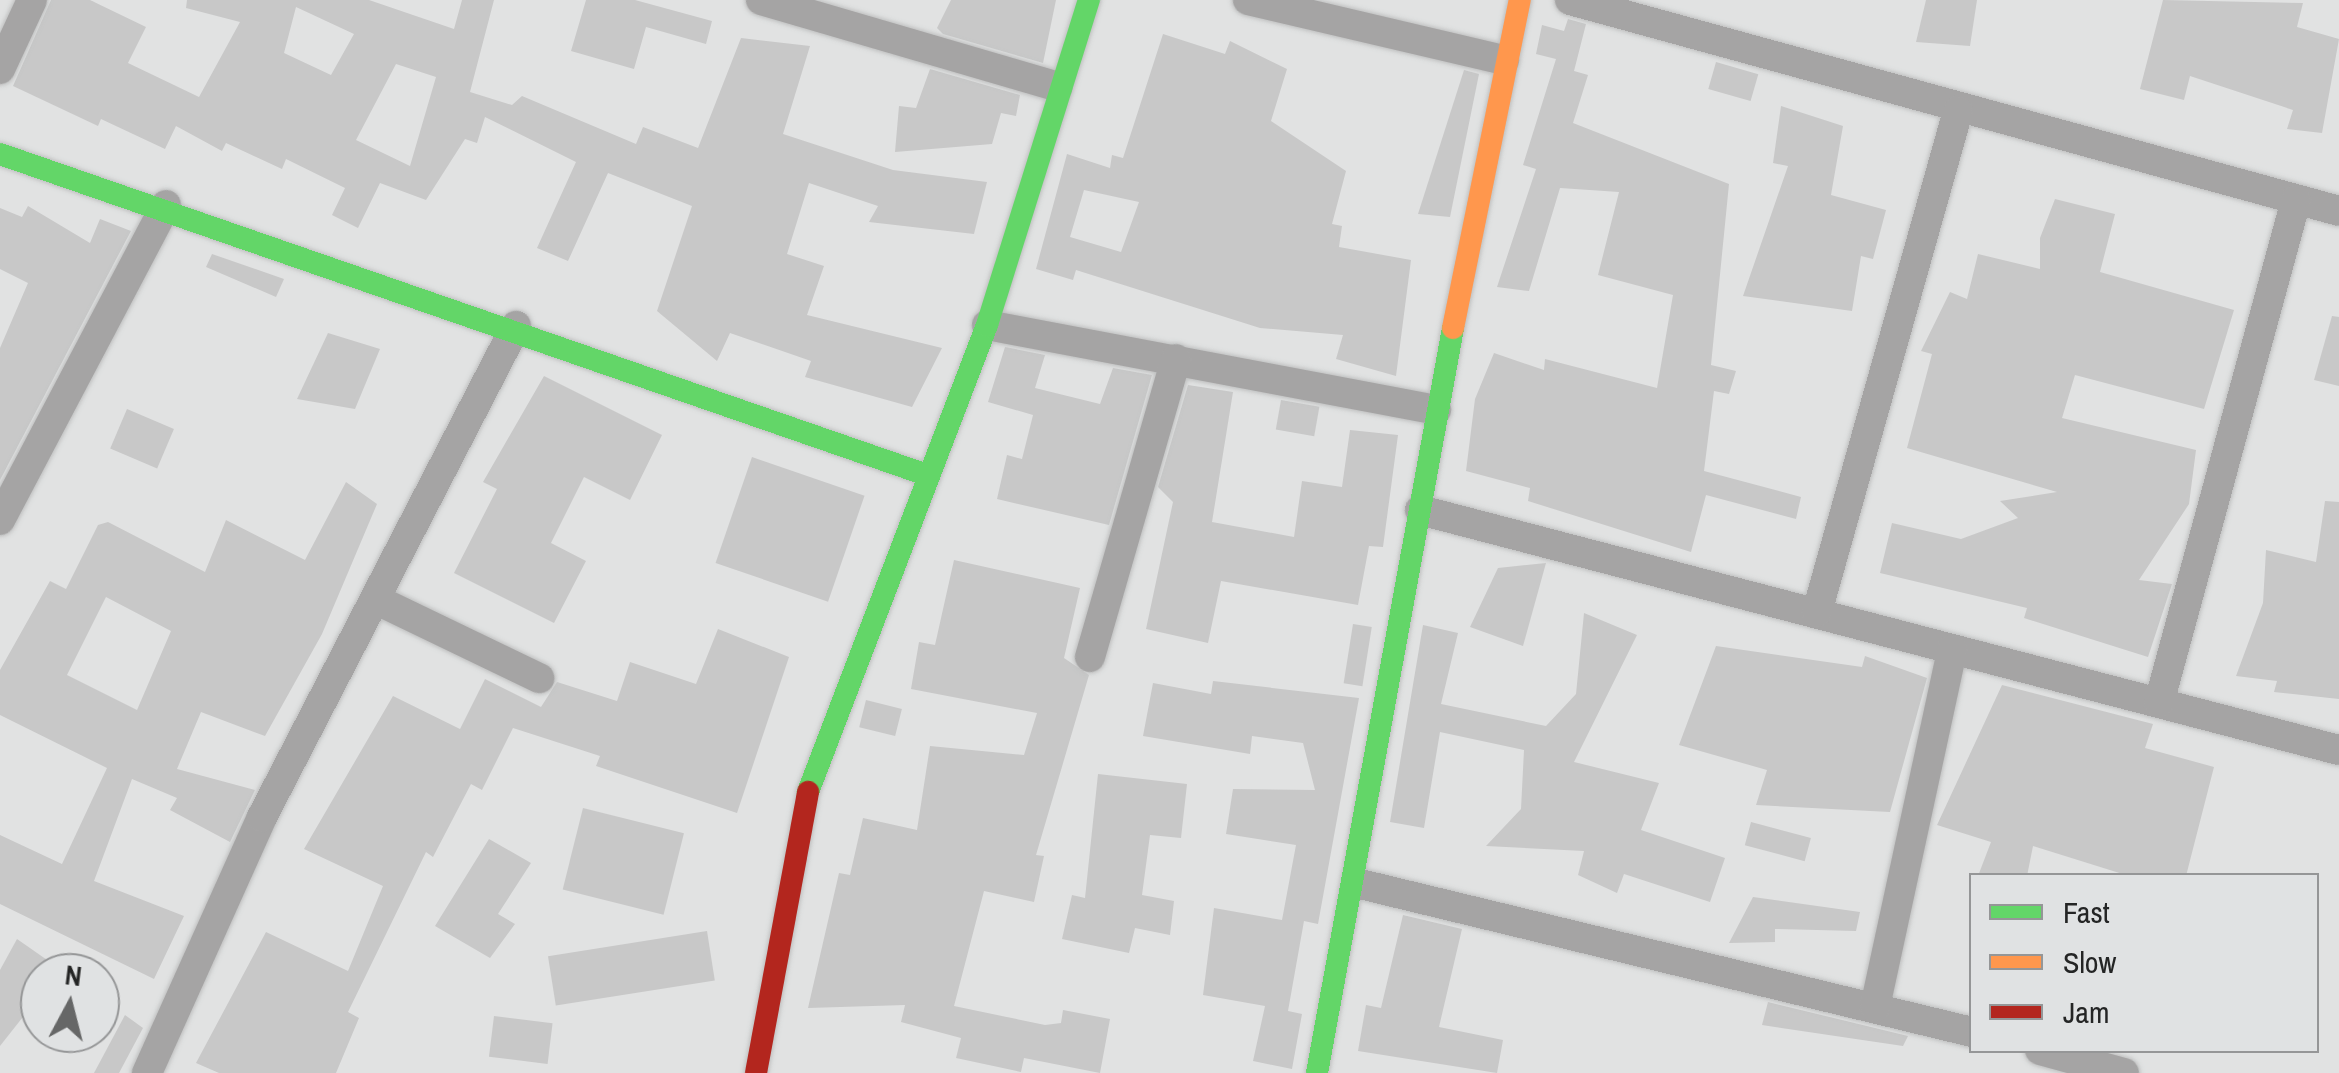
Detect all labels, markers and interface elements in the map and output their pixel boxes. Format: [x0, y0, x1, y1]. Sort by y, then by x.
legend [1969, 873, 2319, 1053]
text: Fast [2063, 892, 2110, 932]
text: Slow [2063, 942, 2116, 982]
north arrow [20, 953, 120, 1053]
text: N [63, 955, 84, 995]
text: Jam [2063, 992, 2109, 1032]

